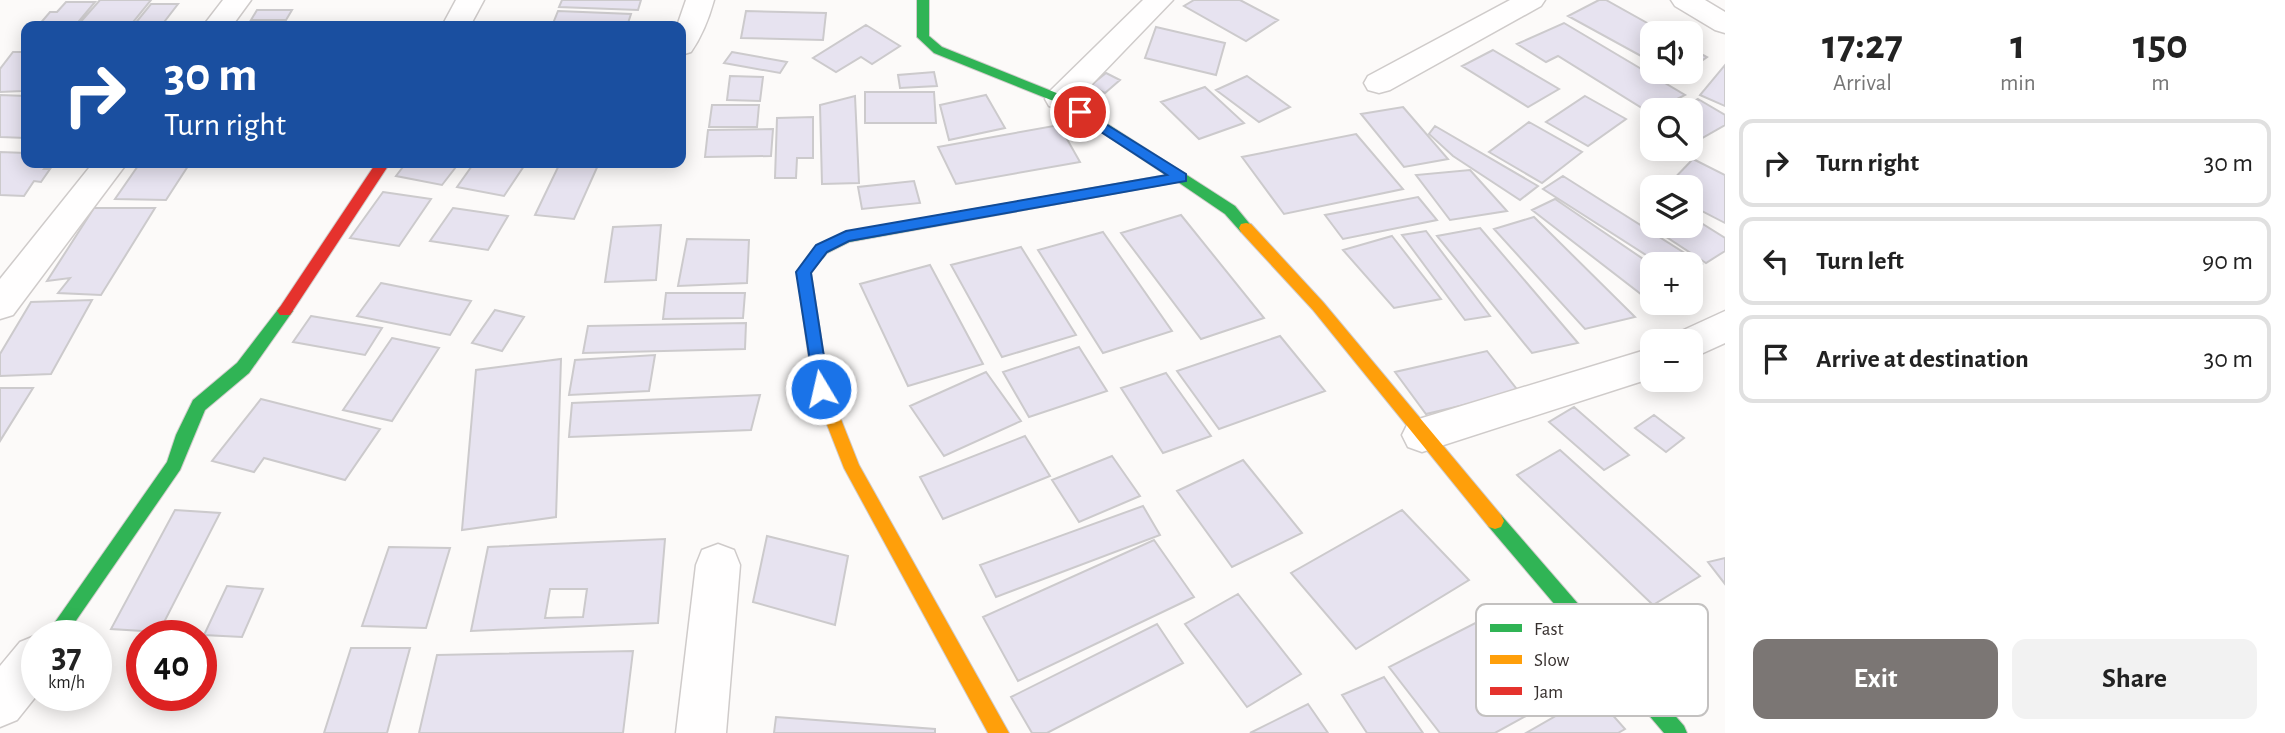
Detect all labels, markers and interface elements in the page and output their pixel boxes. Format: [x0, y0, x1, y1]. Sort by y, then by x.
map controls [1640, 21, 1703, 392]
button: sound [1640, 21, 1703, 84]
text: 17:27 [1822, 24, 1903, 66]
text: 1 [2010, 24, 2025, 66]
text: 150 [2133, 24, 2188, 66]
icon: right [49, 49, 140, 140]
text: 30 m [164, 51, 258, 100]
text: Arrival [1833, 72, 1892, 95]
text: min [2000, 72, 2036, 95]
text: m [2151, 72, 2170, 95]
pin [1050, 82, 1110, 142]
icon: arrive [1061, 93, 1099, 131]
button: search [1640, 98, 1703, 161]
text: Turn right [164, 109, 286, 141]
icon: right [1757, 144, 1795, 182]
text: Turn right [1816, 150, 1919, 176]
text: 30 m [2203, 150, 2253, 176]
button: layers [1640, 175, 1703, 238]
icon: left [1757, 242, 1795, 280]
text: Turn left [1816, 248, 1904, 274]
text: 90 m [2202, 248, 2253, 274]
button: + [1640, 252, 1703, 315]
button: − [1640, 329, 1703, 392]
icon: arrive [1757, 340, 1795, 378]
text: Arrive at destination [1816, 346, 2029, 372]
text: 30 m [2203, 346, 2253, 372]
position arrow [784, 352, 858, 426]
legend [1476, 604, 1708, 716]
speed limit sign: 40 [126, 620, 217, 711]
text: Fast [1534, 620, 1564, 639]
text: 37 [51, 639, 82, 674]
button: Exit [1753, 639, 1998, 719]
button: Share [2012, 639, 2257, 719]
text: Slow [1534, 651, 1570, 670]
text: km/h [48, 674, 85, 692]
text: Jam [1534, 683, 1563, 702]

